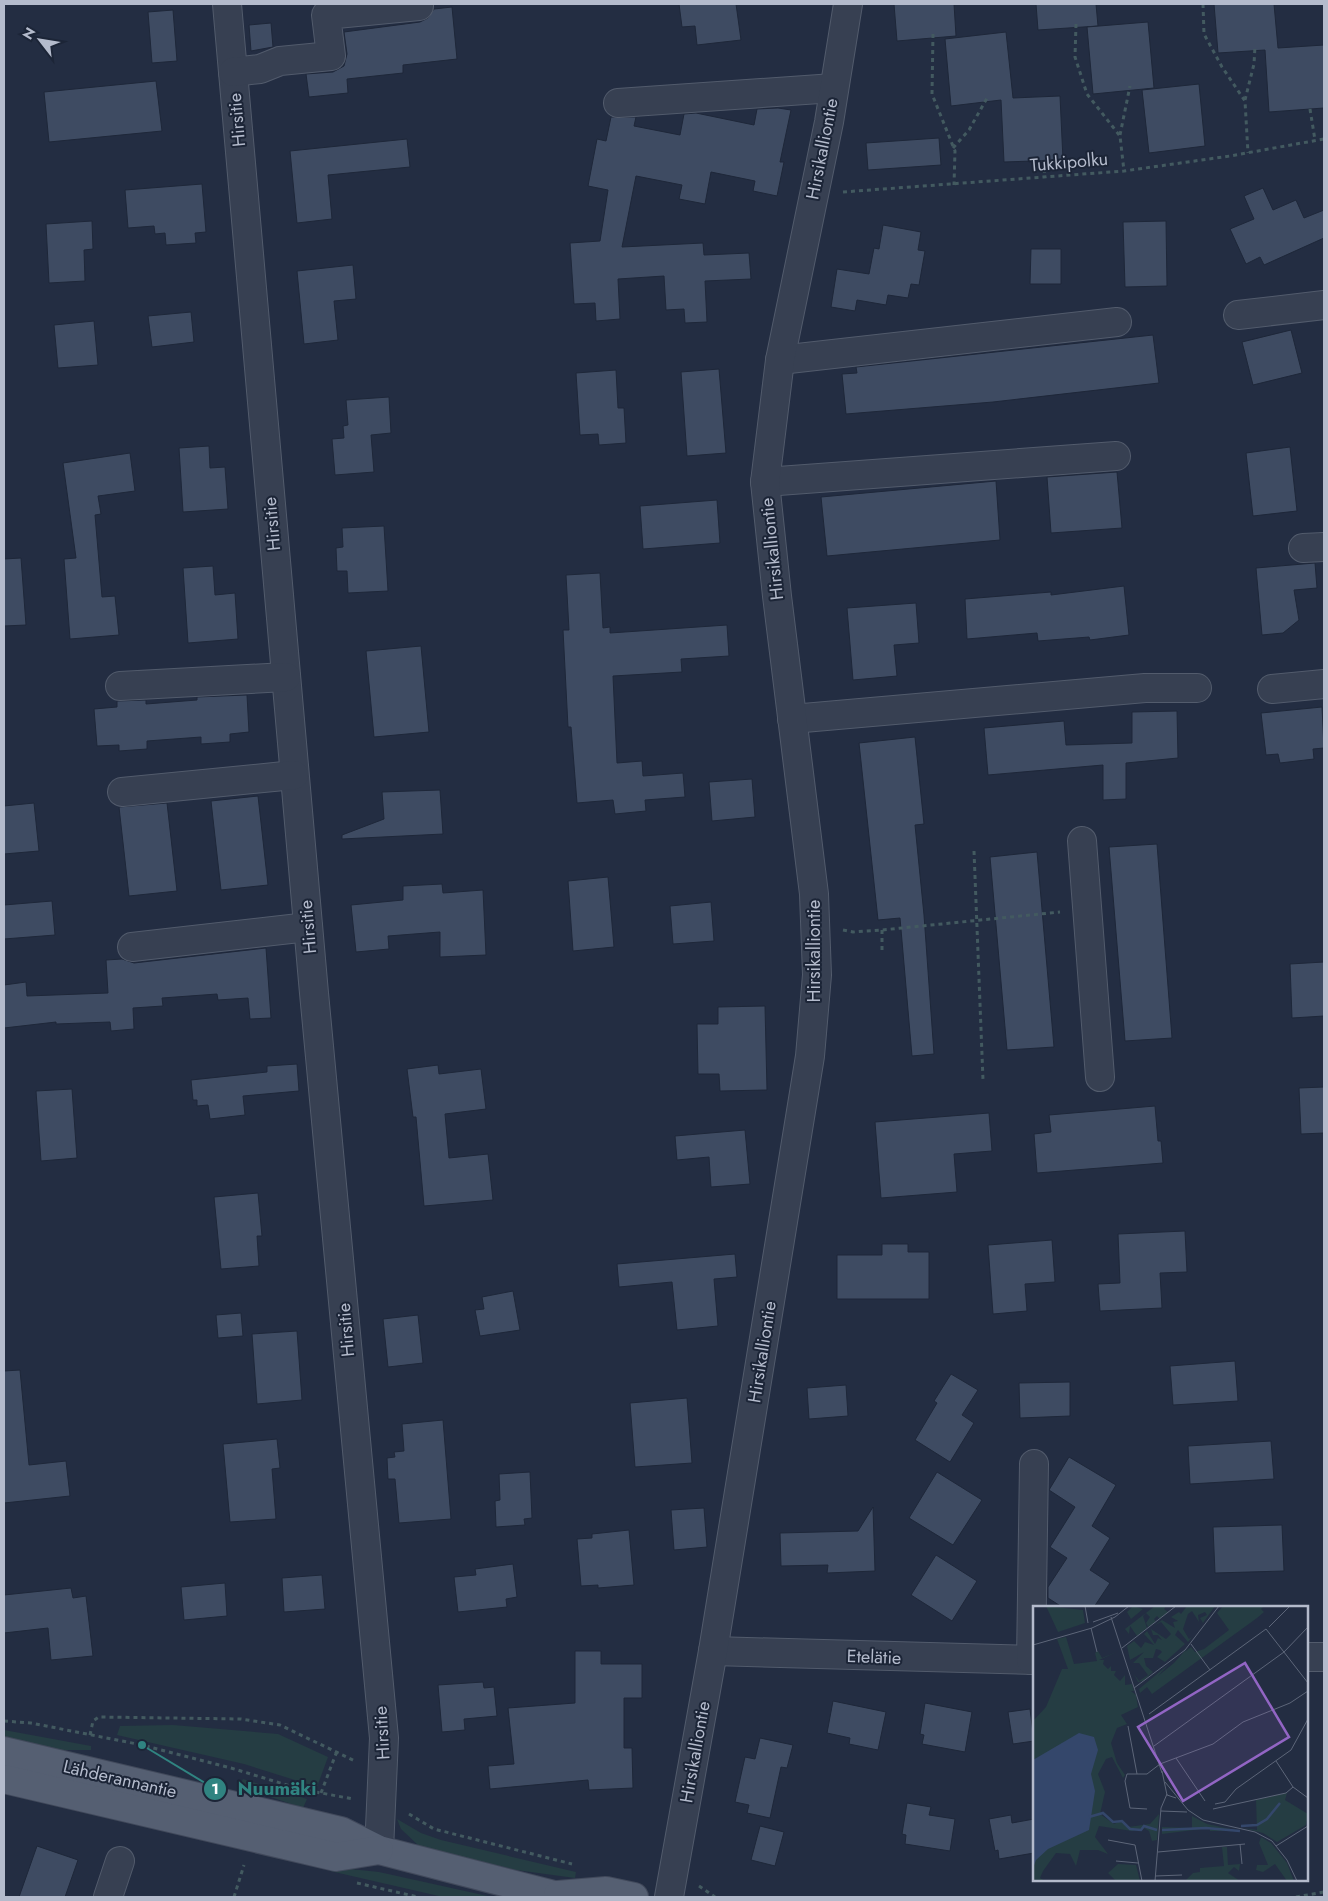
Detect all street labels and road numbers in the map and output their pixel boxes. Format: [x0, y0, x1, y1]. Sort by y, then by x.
street label: Hirsitie [222, 92, 252, 148]
street label: Hirsikalliontie [799, 96, 845, 202]
street label: Tukkipolku [1029, 146, 1109, 178]
street label: Hirsitie [257, 496, 287, 552]
street label: Hirsikalliontie [754, 497, 790, 601]
street label: Hirsitie [293, 899, 323, 955]
street label: Hirsikalliontie [801, 900, 827, 1002]
street label: Hirsikalliontie [741, 1299, 783, 1405]
street label: Hirsitie [331, 1302, 361, 1358]
street label: Etelätie [846, 1643, 902, 1671]
street label: Hirsikalliontie [673, 1699, 717, 1805]
street label: Hirsitie [368, 1705, 396, 1761]
street label: Lähderannantie [61, 1753, 179, 1805]

